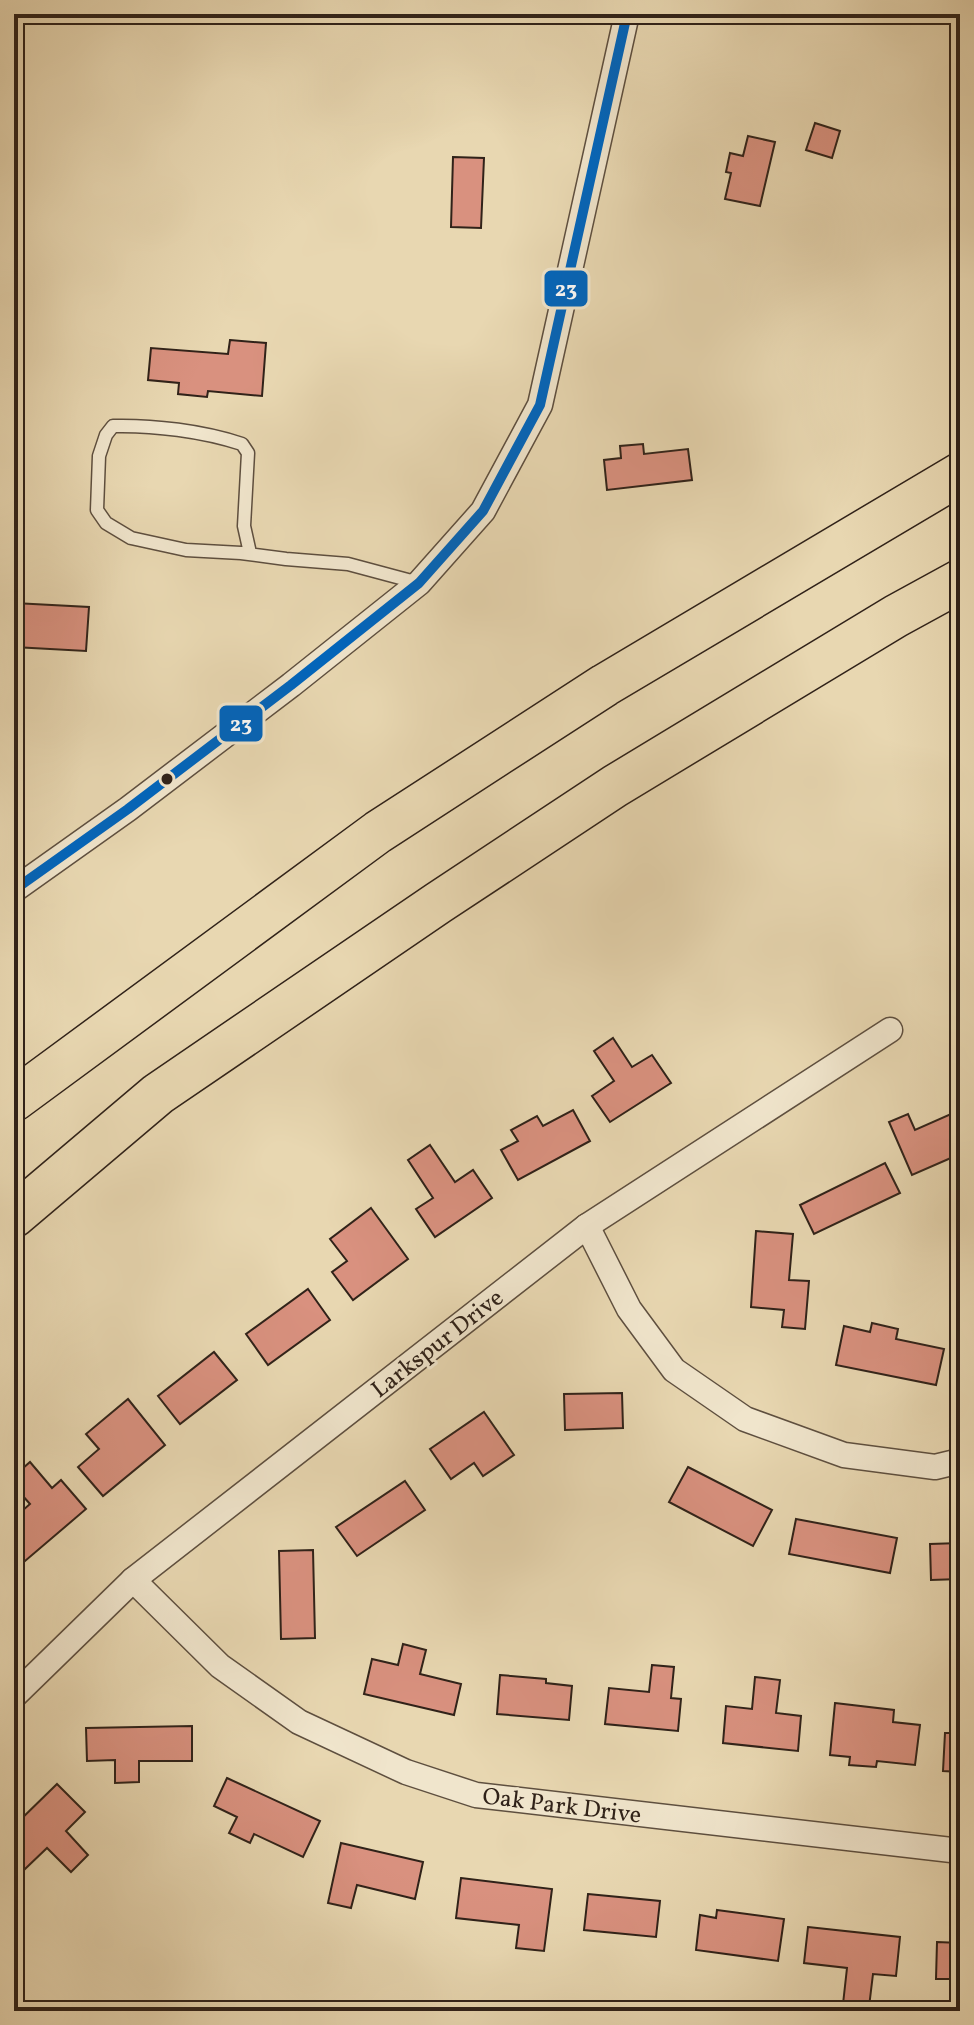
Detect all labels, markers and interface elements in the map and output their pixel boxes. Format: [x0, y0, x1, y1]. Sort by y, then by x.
line badge: 23 [543, 269, 589, 308]
text: 23 [555, 275, 577, 306]
line badge: 23 [218, 704, 264, 743]
text: 23 [230, 710, 252, 741]
unlabelled marker [159, 771, 175, 787]
street label: Larkspur Drive [365, 1282, 512, 1407]
street label: Oak Park Drive [480, 1780, 643, 1834]

